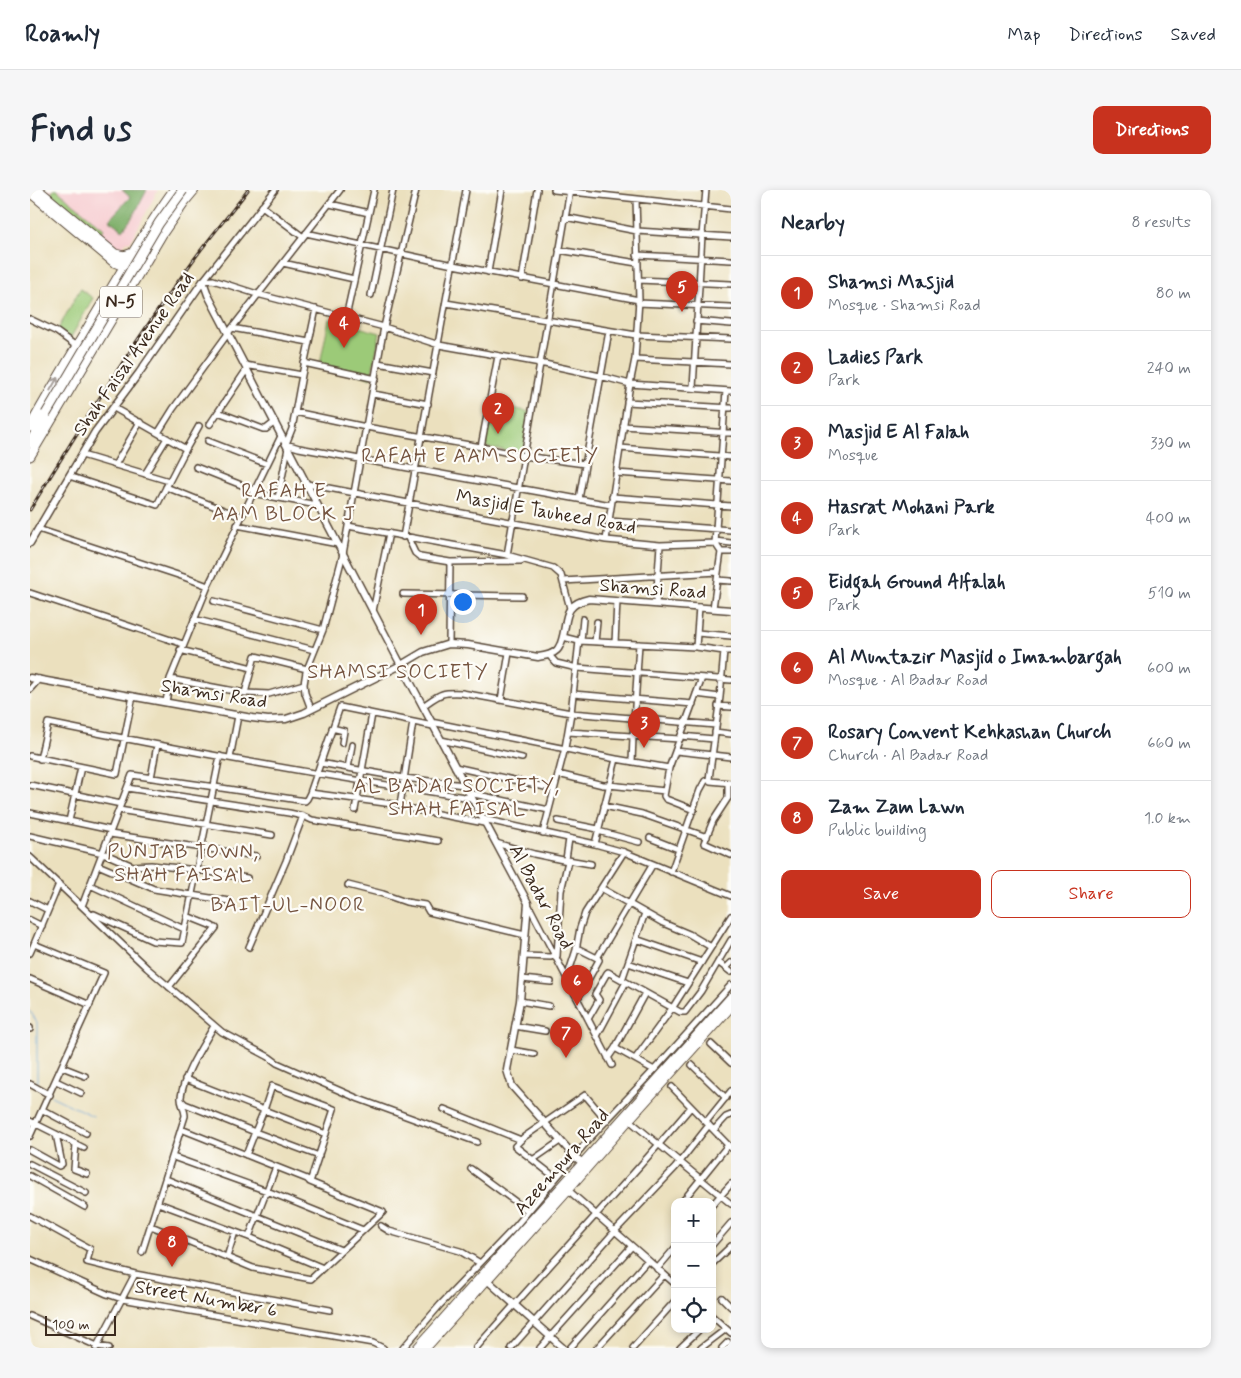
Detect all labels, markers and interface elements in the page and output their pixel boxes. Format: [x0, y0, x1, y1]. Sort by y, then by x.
text: Roamly [25, 19, 100, 50]
text: Map [1008, 23, 1041, 47]
text: Directions [1069, 23, 1143, 47]
text: Saved [1171, 23, 1216, 47]
button: Directions [1093, 106, 1211, 154]
text: Find us [30, 107, 132, 153]
text: Nearby [781, 209, 845, 237]
text: 8 results [1131, 212, 1191, 233]
street label: Shah Faisal Avenue Road [68, 267, 200, 441]
text: Shamsi Masjid [828, 270, 954, 295]
pin: 5 [666, 271, 698, 312]
text: 1 [793, 283, 801, 304]
text: 80 m [1156, 283, 1191, 304]
road number: N-5 [100, 286, 142, 318]
text: Mosque · Shamsi Road [828, 295, 981, 316]
pin: 4 [328, 307, 360, 348]
text: Ladies Park [828, 345, 923, 370]
text: 2 [793, 358, 801, 379]
text: 240 m [1147, 358, 1191, 379]
text: Park [828, 370, 860, 391]
one-way arrow [49, 378, 59, 392]
pin: 2 [482, 393, 514, 434]
text: Masjid E Al Falah [828, 420, 970, 445]
text: 3 [793, 433, 801, 454]
text: 330 m [1150, 433, 1191, 454]
district label: RAFAH E AAM SOCIETY [361, 443, 599, 470]
text: Mosque [828, 445, 878, 466]
district label: RAFAH E AAM BLOCK J [212, 478, 356, 528]
street label: Masjid E Tauheed Road [454, 484, 638, 541]
text: Hasrat Mohani Park [828, 495, 995, 520]
text: 4 [792, 508, 802, 529]
text: 400 m [1146, 508, 1191, 529]
text: Park [828, 520, 860, 541]
text: Eidgah Ground Alfalah [828, 570, 1006, 595]
street label: Shamsi Road [599, 573, 707, 605]
text: 5 [792, 583, 802, 604]
text: 510 m [1148, 583, 1191, 604]
your location [450, 589, 476, 615]
pin: 1 [405, 594, 437, 635]
text: Park [828, 595, 860, 616]
text: Al Muntazir Masjid o Imambargah [828, 645, 1122, 670]
text: 6 [793, 658, 801, 679]
text: 600 m [1147, 658, 1191, 679]
district label: SHAMSI SOCIETY [307, 659, 489, 686]
text: Mosque · Al Badar Road [828, 670, 988, 691]
street label: Shamsi Road [159, 673, 269, 715]
pin: 3 [628, 707, 660, 748]
text: Rosary Convent Kehkashan Church [828, 720, 1111, 745]
text: 7 [792, 733, 802, 754]
text: 660 m [1147, 733, 1191, 754]
text: Church · Al Badar Road [828, 745, 988, 766]
district label: AL BADAR SOCIETY, SHAH FAISAL [354, 773, 560, 823]
text: Zam Zam Lawn [828, 795, 965, 820]
text: 8 [792, 808, 802, 829]
text: 1.0 km [1144, 808, 1191, 829]
text: Public building [828, 820, 927, 841]
district label: PUNJAB TOWN, SHAH FAISAL [107, 839, 259, 889]
street label: Al Badar Road [503, 840, 579, 954]
button: Save [781, 870, 981, 918]
button: Share [991, 870, 1191, 918]
district label: BAIT-UL-NOOR [210, 892, 366, 919]
pin: 6 [561, 965, 593, 1006]
pin: 7 [550, 1017, 582, 1058]
street label: Azeempura Road [509, 1103, 615, 1221]
map controls [671, 1198, 716, 1333]
button: + [671, 1198, 716, 1243]
pin: 8 [156, 1226, 188, 1267]
button: − [671, 1243, 716, 1288]
street label: Street Number 6 [133, 1274, 279, 1324]
button: locate [671, 1288, 716, 1333]
scale bar [45, 1313, 116, 1336]
text: 100 m [52, 1316, 90, 1334]

